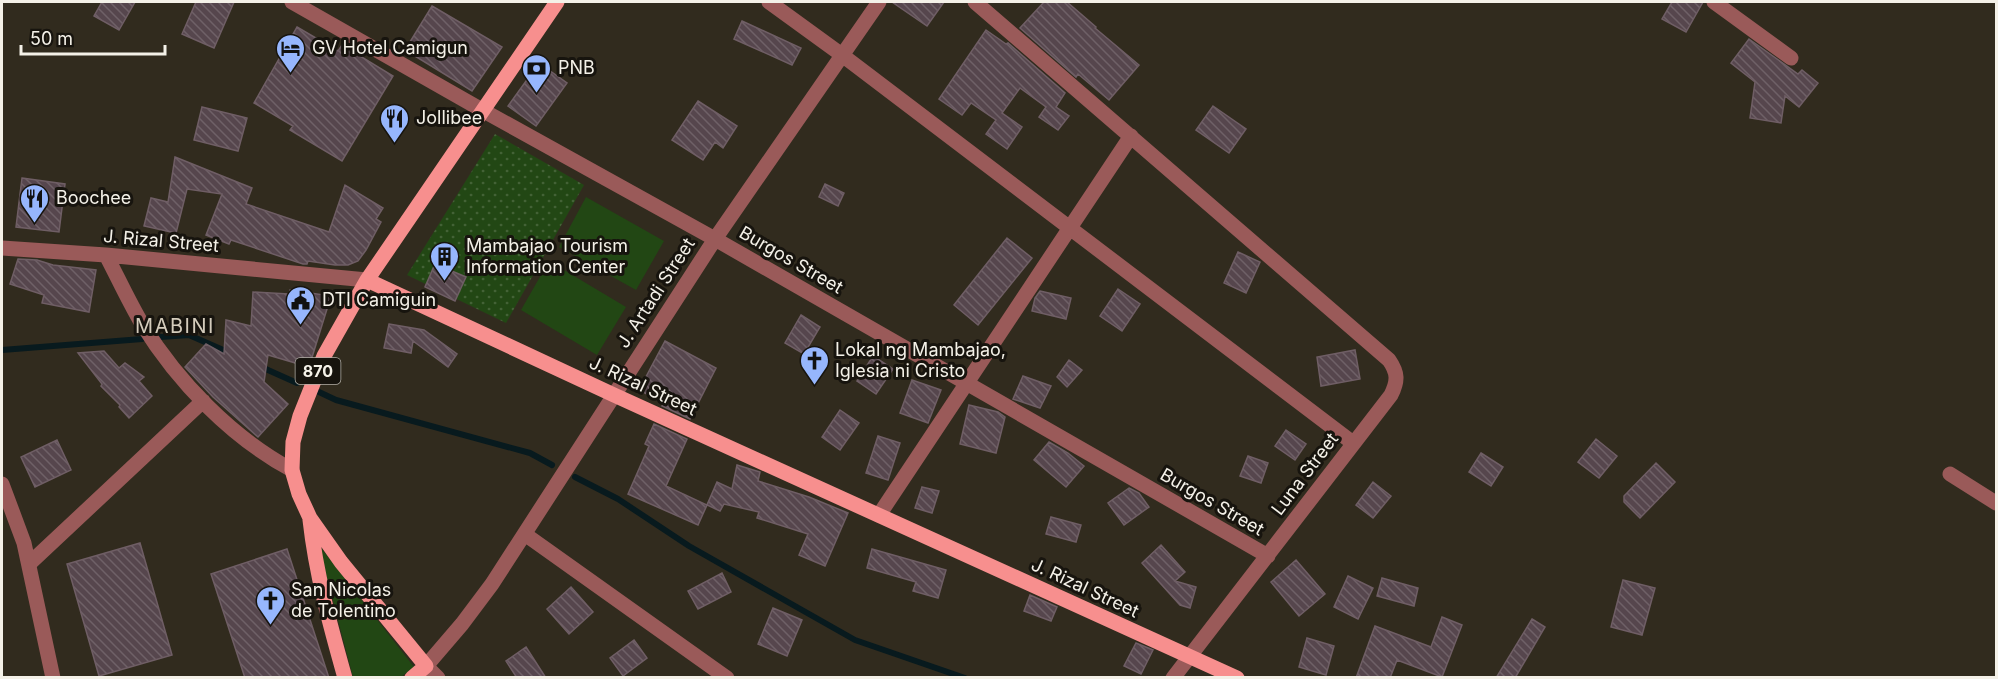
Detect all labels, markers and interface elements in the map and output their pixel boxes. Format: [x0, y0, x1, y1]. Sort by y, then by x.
scale bar [21, 18, 165, 56]
text: 50 m [30, 28, 73, 49]
hotel icon: GV Hotel Camigun [275, 32, 307, 74]
place label: GV Hotel Camigun [312, 37, 468, 58]
bank icon: PNB [521, 52, 553, 94]
place label: PNB [558, 57, 595, 78]
restaurant icon: Jollibee [379, 102, 411, 144]
place label: Jollibee [416, 107, 482, 128]
restaurant icon: Boochee [19, 182, 51, 224]
place label: Boochee [56, 187, 131, 208]
street label: Burgos Street [736, 221, 847, 298]
street label: J. Rizal Street [102, 225, 220, 256]
street label: J. Artadi Street [612, 234, 699, 352]
place label: Mambajao Tourism Information Center [466, 235, 628, 277]
building icon: Mambajao Tourism Information Center [429, 240, 461, 282]
public building icon: DTI Camiguin [285, 284, 317, 326]
place label: DTI Camiguin [322, 289, 436, 310]
district label: MABINI [135, 314, 215, 338]
place label: Lokal ng Mambajao, Iglesia ni Cristo [835, 339, 1006, 381]
church icon: Lokal ng Mambajao, Iglesia ni Cristo [798, 344, 830, 386]
street label: J. Rizal Street [586, 351, 700, 420]
road number: 870 [296, 358, 340, 384]
street label: Luna Street [1267, 428, 1342, 519]
street label: Burgos Street [1157, 463, 1268, 540]
street label: J. Rizal Street [1028, 553, 1142, 622]
place label: San Nicolas de Tolentino [291, 579, 396, 621]
church icon: San Nicolas de Tolentino [254, 584, 286, 626]

